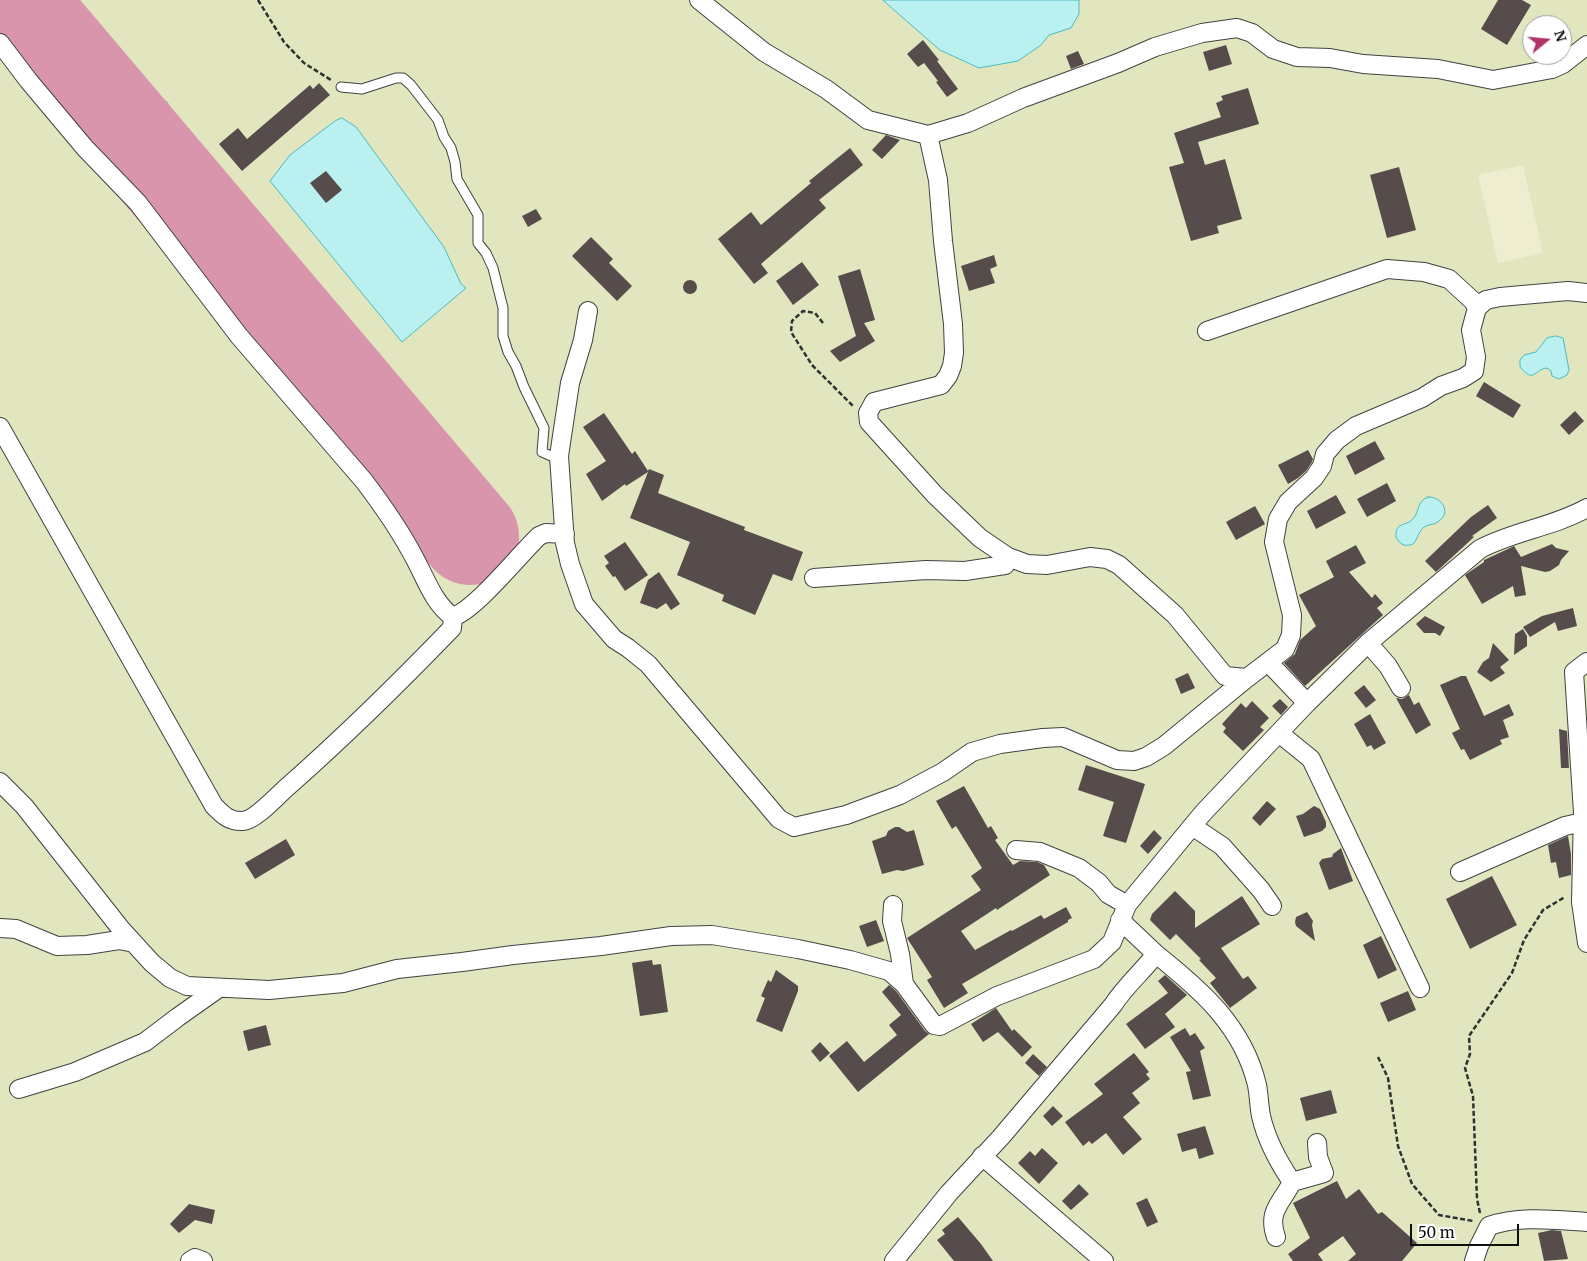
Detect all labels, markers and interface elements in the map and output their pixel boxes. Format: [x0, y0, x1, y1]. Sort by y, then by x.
north arrow [1522, 15, 1572, 65]
text: N [1550, 28, 1571, 44]
scale bar [1412, 1214, 1521, 1246]
text: 50 m [1418, 1223, 1455, 1242]

